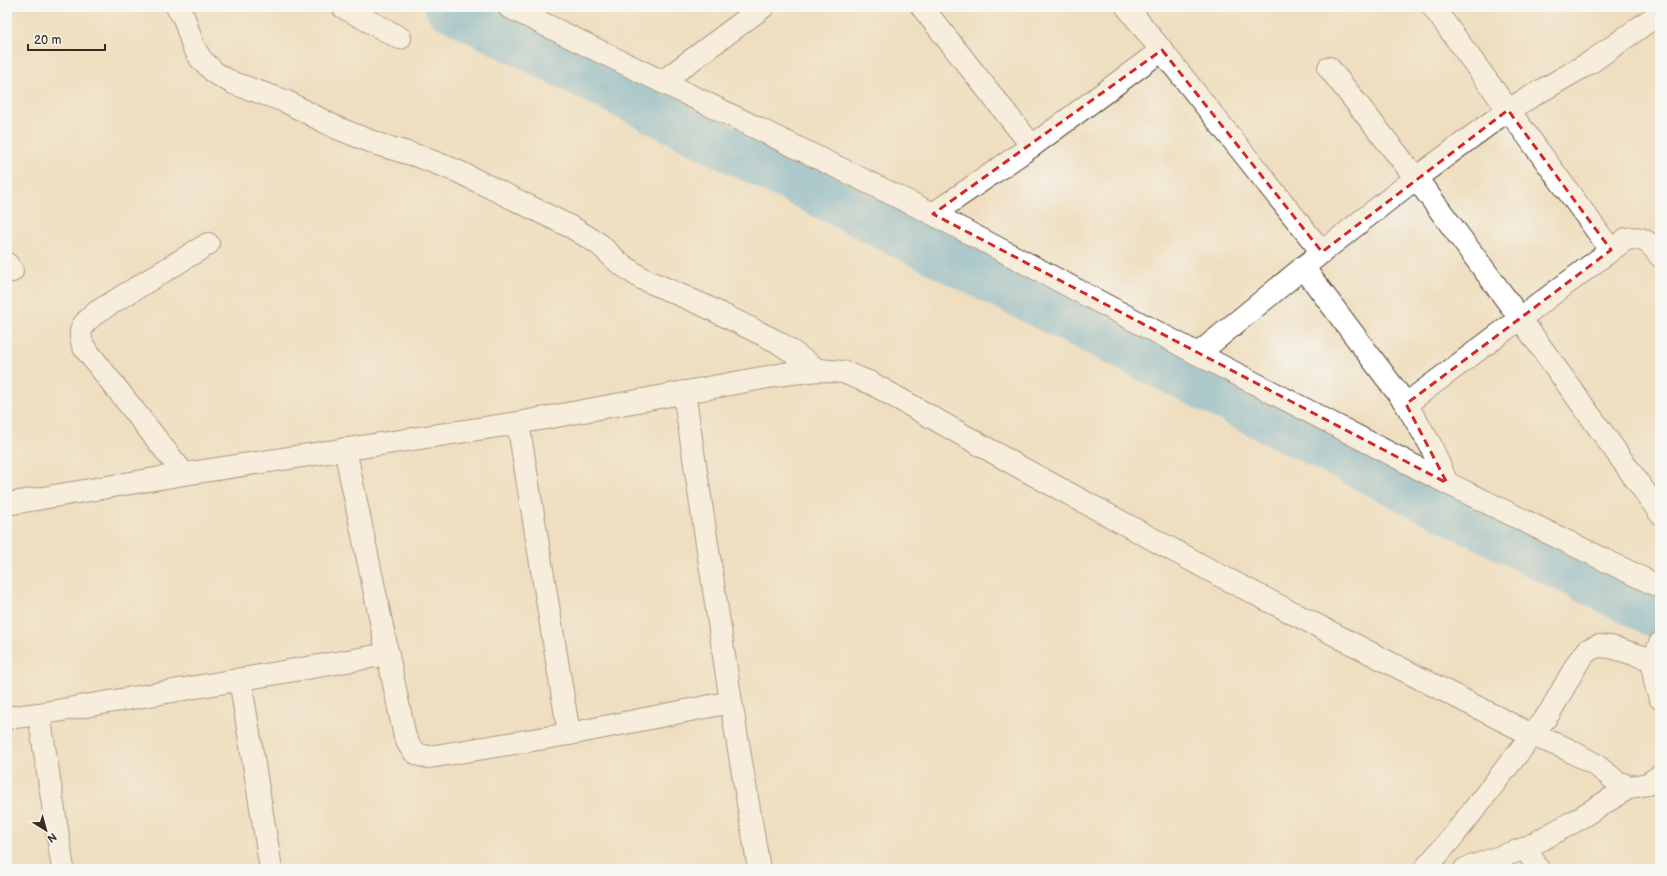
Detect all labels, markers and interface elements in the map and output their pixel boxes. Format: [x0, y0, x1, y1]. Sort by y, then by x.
scale bar [28, 26, 105, 52]
text: 20 m [34, 33, 61, 48]
north arrow [26, 810, 66, 850]
text: N [45, 830, 59, 845]

